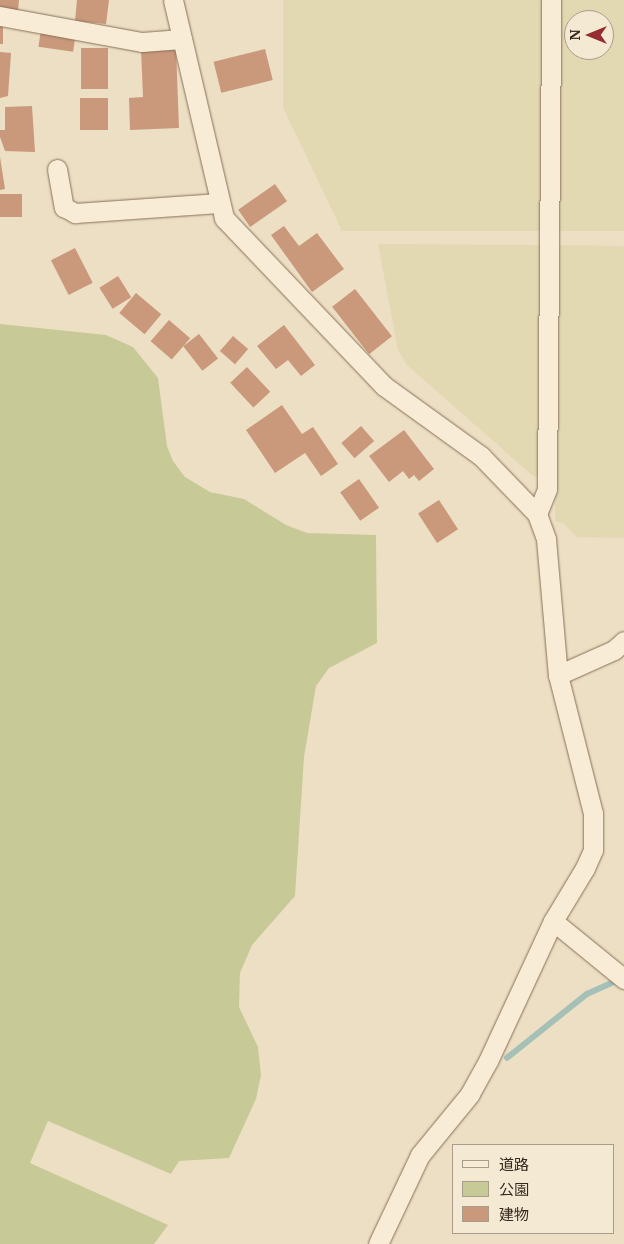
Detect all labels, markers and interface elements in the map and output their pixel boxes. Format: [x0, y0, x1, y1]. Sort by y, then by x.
north arrow [564, 10, 614, 60]
text: N [566, 29, 584, 41]
legend [452, 1144, 614, 1234]
text: 道路 [499, 1155, 529, 1174]
text: 公園 [499, 1180, 529, 1199]
text: 建物 [499, 1205, 529, 1224]

